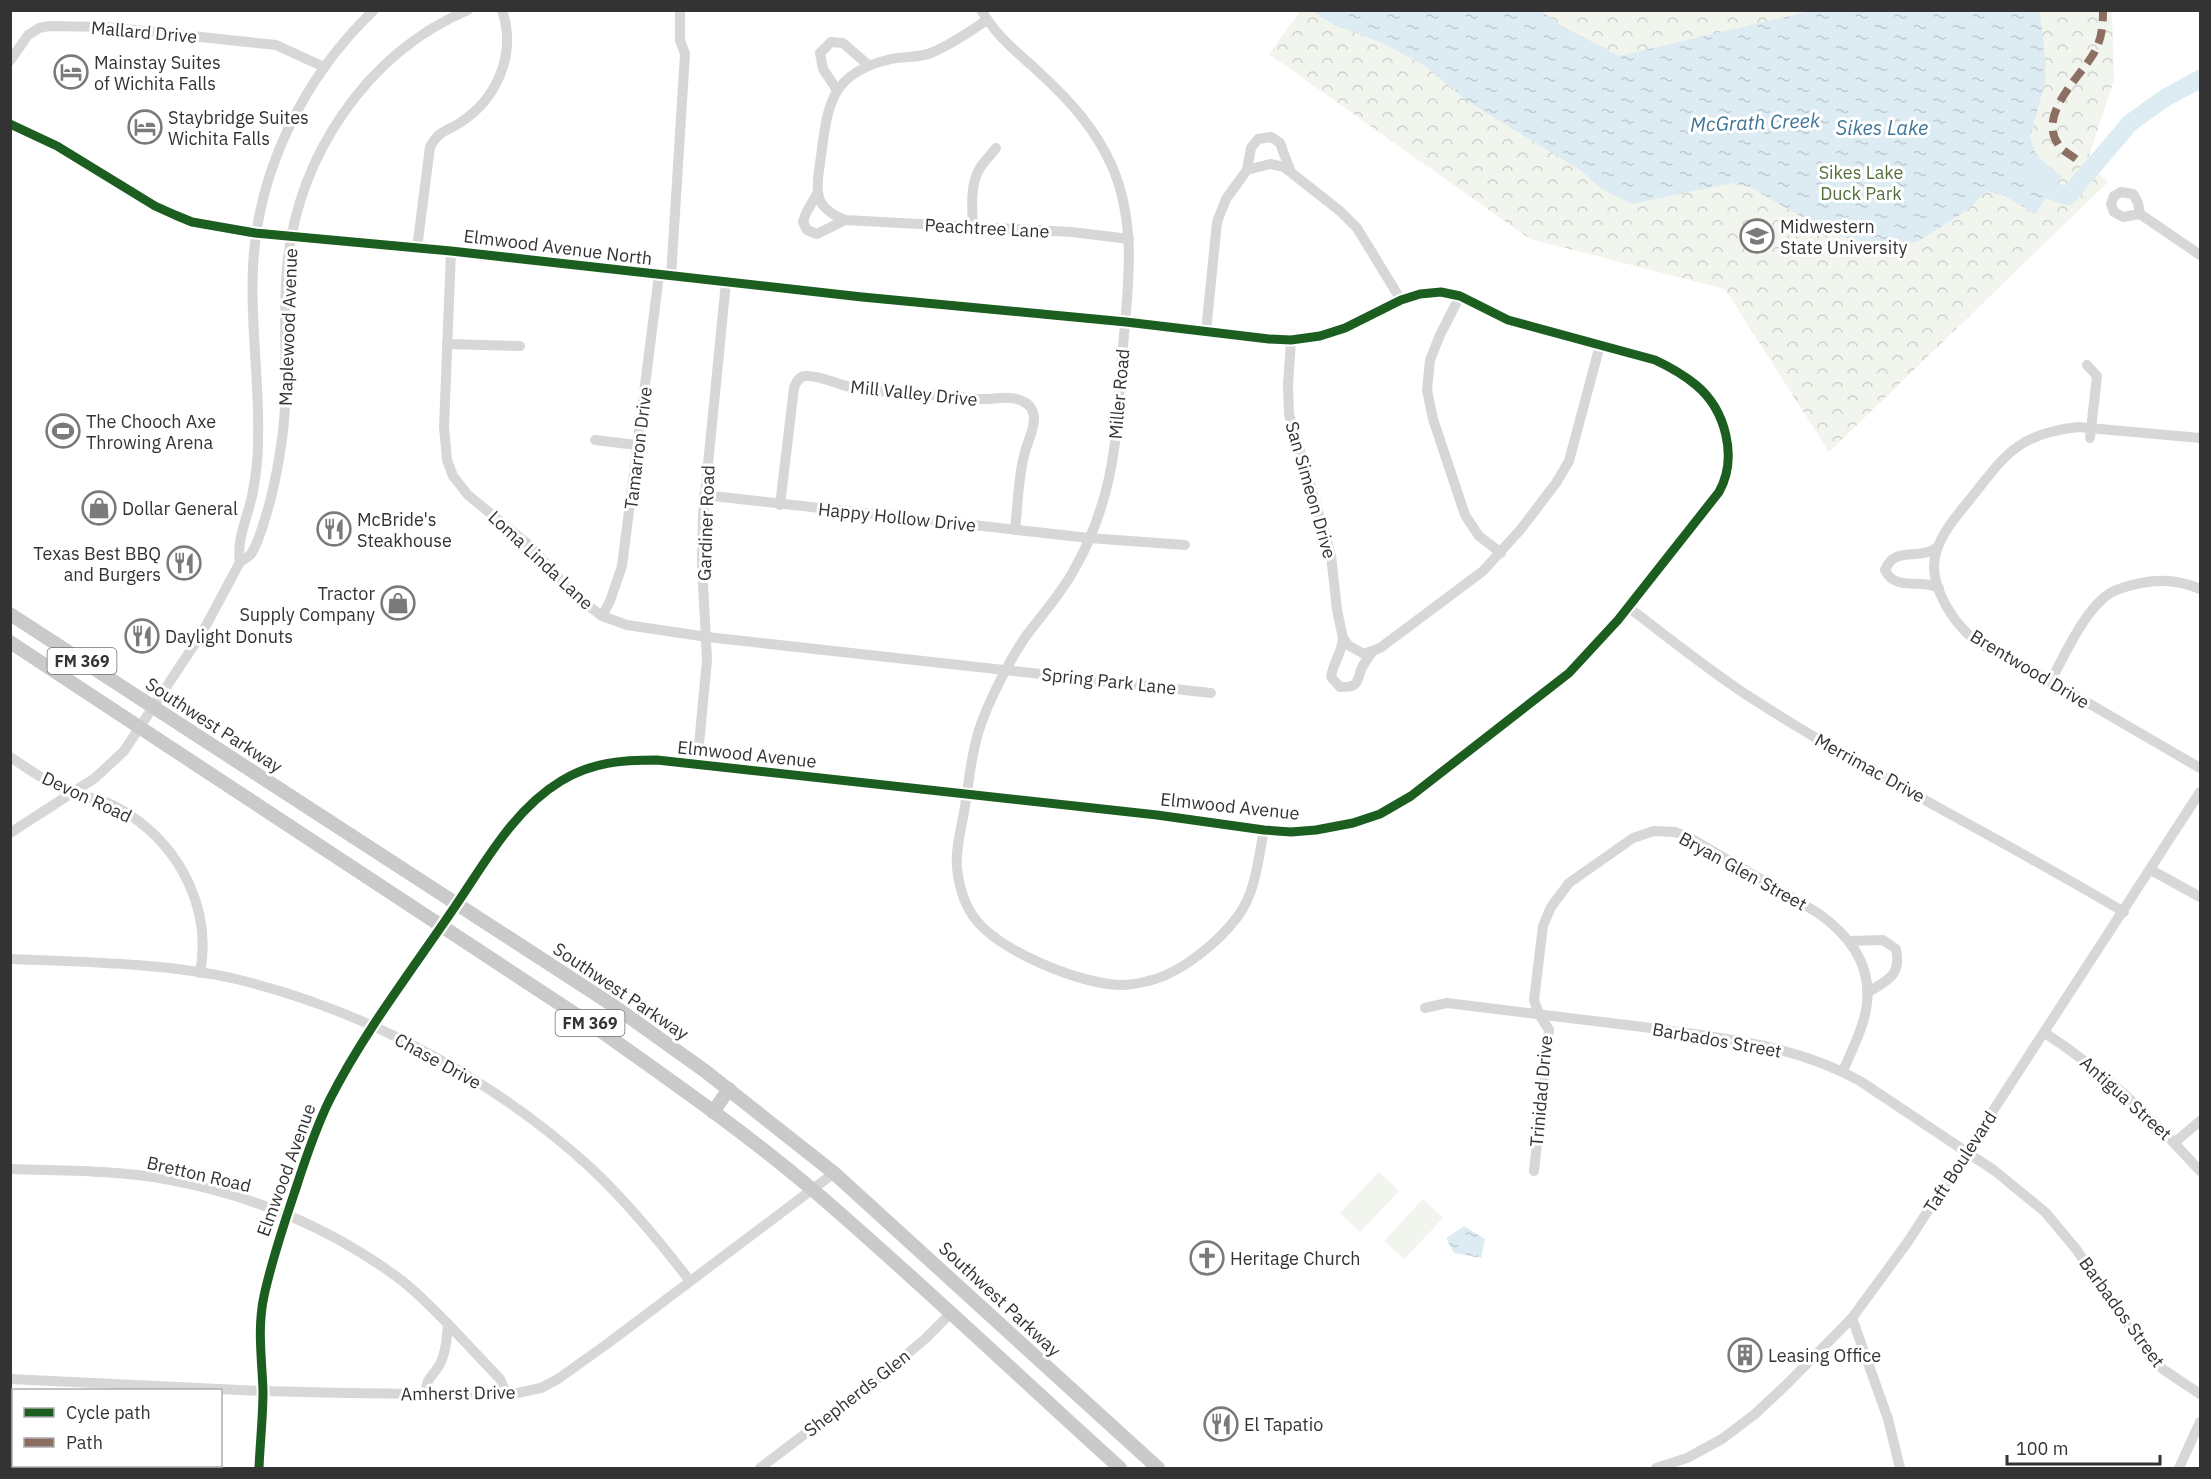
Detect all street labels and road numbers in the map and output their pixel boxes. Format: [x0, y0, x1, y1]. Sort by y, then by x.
street label: Mallard Drive [90, 16, 198, 48]
street label: Peachtree Lane [924, 213, 1050, 243]
street label: Elmwood Avenue North [462, 224, 654, 270]
street label: Maplewood Avenue [274, 248, 302, 406]
street label: Miller Road [1104, 348, 1134, 440]
street label: Mill Valley Drive [849, 375, 979, 411]
street label: Tamarron Drive [619, 385, 657, 511]
street label: San Simeon Drive [1280, 419, 1342, 561]
street label: Gardiner Road [692, 465, 720, 581]
street label: Happy Hollow Drive [817, 497, 977, 537]
street label: Loma Linda Lane [484, 505, 598, 615]
street label: Brentwood Drive [1966, 624, 2094, 714]
road number: FM 369 [48, 648, 116, 674]
street label: Spring Park Lane [1040, 662, 1178, 700]
street label: Southwest Parkway [141, 672, 287, 778]
street label: Merrimac Drive [1811, 728, 1929, 808]
street label: Elmwood Avenue [676, 735, 818, 773]
street label: Devon Road [38, 766, 136, 828]
street label: Elmwood Avenue [1159, 787, 1301, 825]
street label: Bryan Glen Street [1675, 826, 1811, 916]
street label: Southwest Parkway [549, 937, 693, 1045]
road number: FM 369 [556, 1010, 624, 1036]
street label: Barbados Street [1651, 1017, 1783, 1063]
street label: Chase Drive [391, 1028, 486, 1094]
street label: Trinidad Drive [1525, 1034, 1557, 1148]
street label: Antigua Street [2075, 1051, 2177, 1145]
street label: Elmwood Avenue [251, 1100, 321, 1240]
street label: Taft Boulevard [1918, 1107, 2002, 1217]
street label: Bretton Road [145, 1151, 253, 1197]
street label: Southwest Parkway [934, 1236, 1066, 1362]
street label: Barbados Street [2074, 1252, 2170, 1372]
street label: Shepherds Glen [799, 1344, 915, 1442]
street label: Amherst Drive [400, 1380, 516, 1406]

